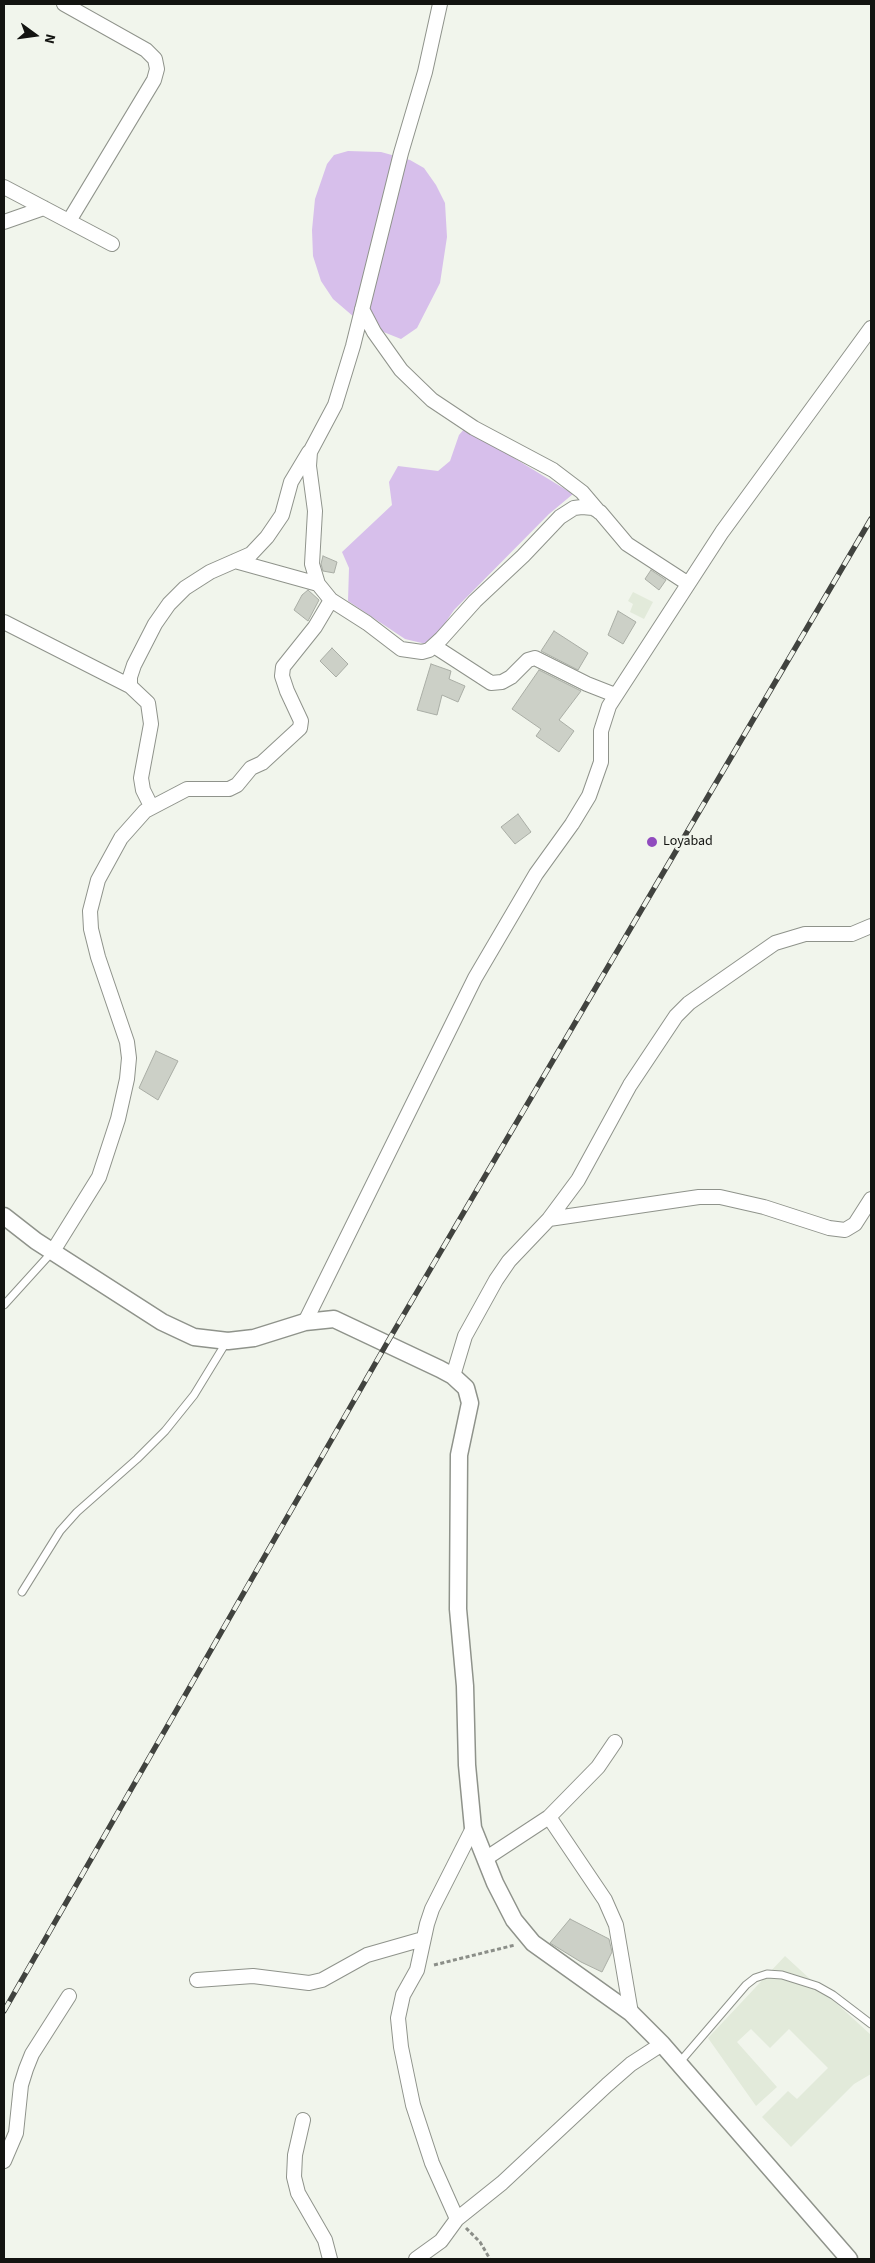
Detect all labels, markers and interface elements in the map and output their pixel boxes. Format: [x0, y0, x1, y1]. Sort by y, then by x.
north arrow [10, 10, 60, 60]
text: N [39, 32, 60, 46]
place label: Loyabad [663, 834, 713, 850]
marker: Loyabad [645, 835, 659, 849]

